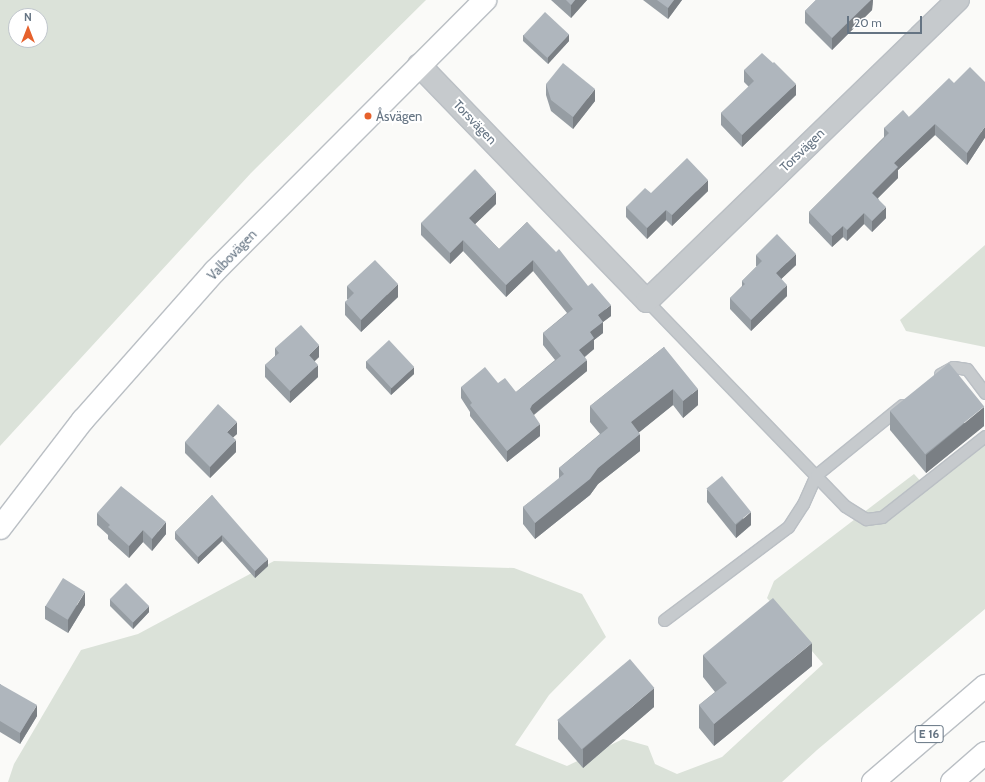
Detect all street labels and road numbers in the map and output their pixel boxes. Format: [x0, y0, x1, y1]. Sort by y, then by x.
street label: Torsvägen [450, 97, 500, 147]
street label: Torsvägen [777, 125, 827, 175]
street label: Valbovägen [204, 227, 260, 283]
road number: E 16 [914, 724, 944, 744]

